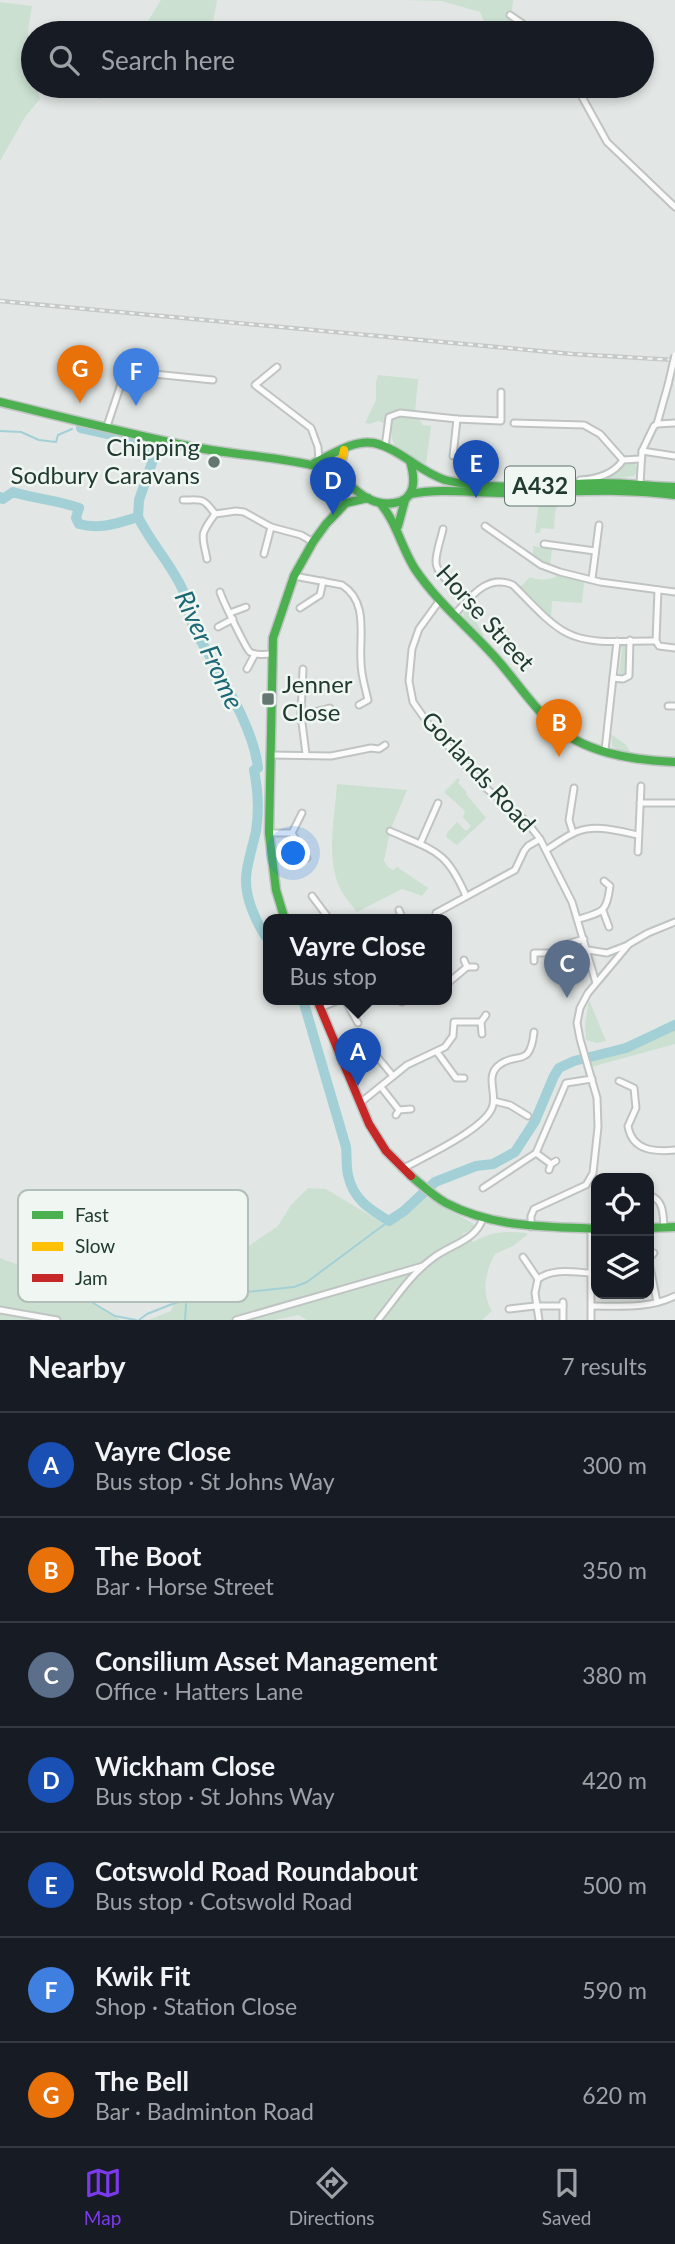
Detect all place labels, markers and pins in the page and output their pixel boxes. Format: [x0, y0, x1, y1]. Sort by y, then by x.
pin: G [57, 345, 103, 403]
pin: F [113, 348, 159, 406]
place label: Chipping Sodbury Caravans [11, 432, 200, 489]
pin: E [453, 440, 499, 498]
marker: Chipping Sodbury Caravans [206, 454, 222, 470]
pin: D [310, 457, 356, 515]
place label: Jenner Close [282, 669, 353, 726]
marker: Jenner Close [260, 691, 276, 707]
pin: B [536, 699, 582, 757]
pin: C [544, 940, 590, 998]
pin: A [335, 1028, 381, 1086]

